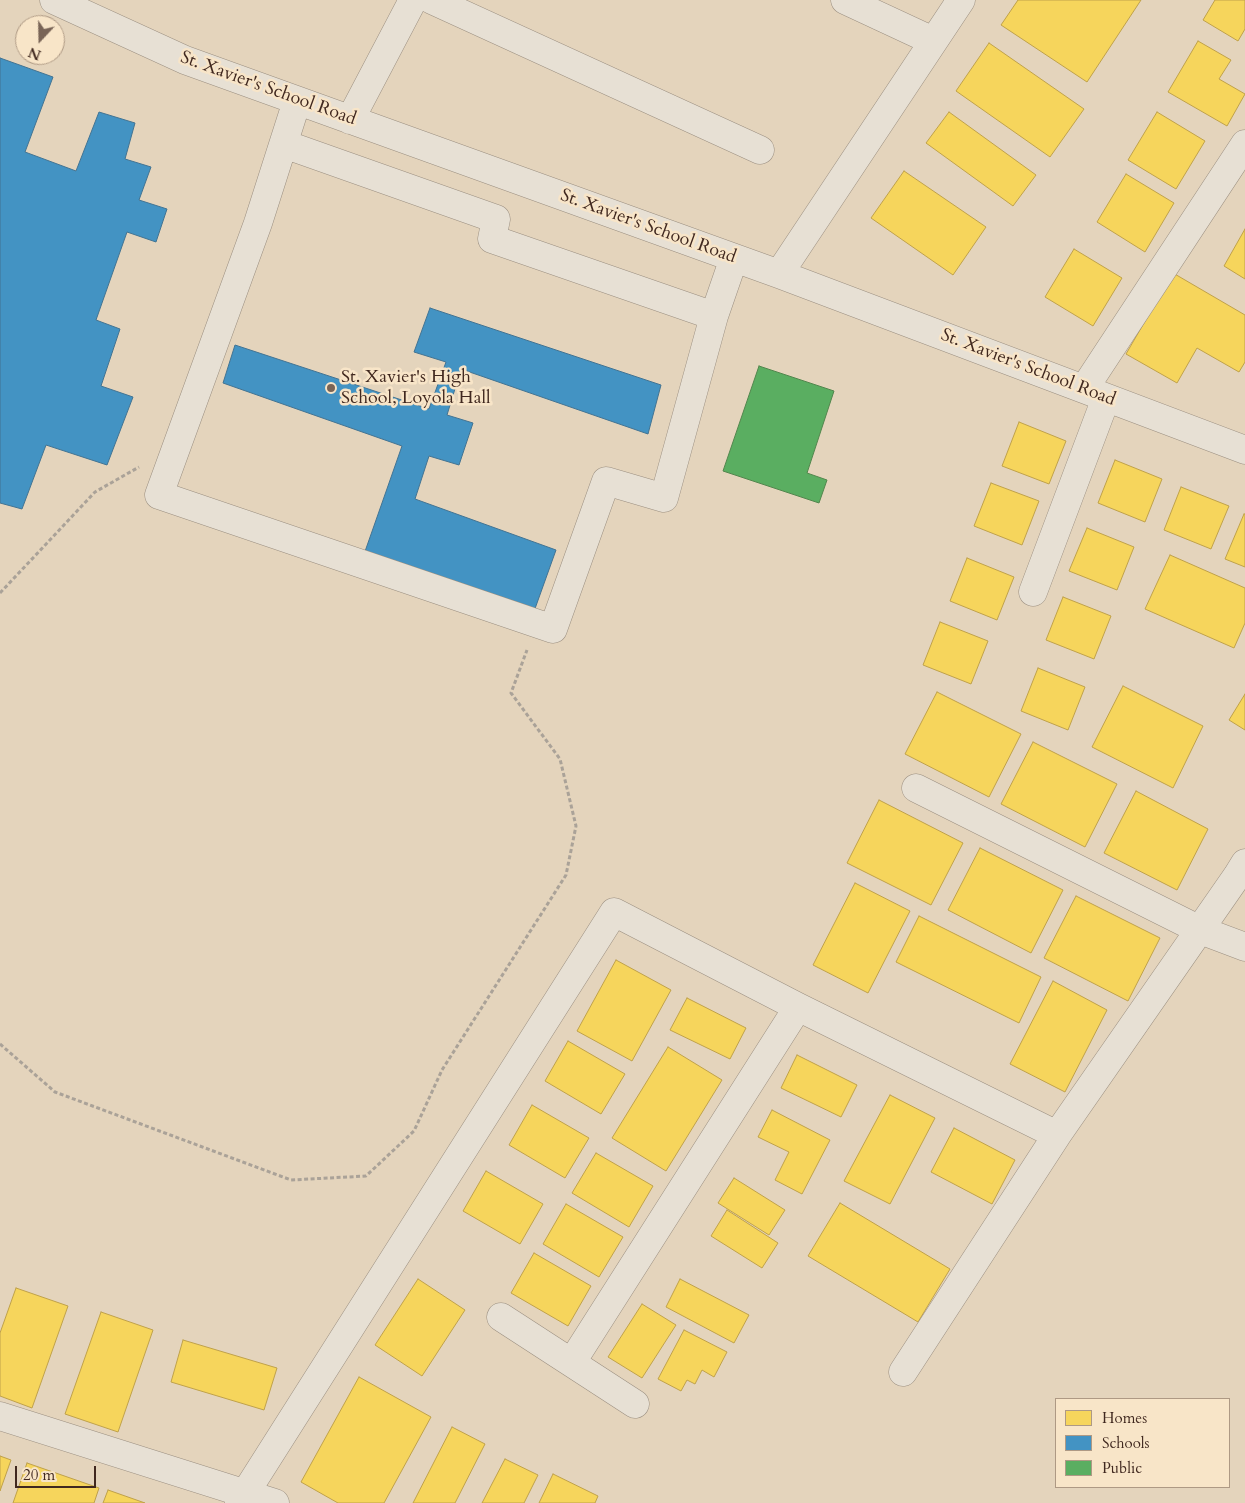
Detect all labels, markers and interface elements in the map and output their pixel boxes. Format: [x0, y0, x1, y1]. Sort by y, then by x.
north arrow [15, 15, 65, 65]
text: N [26, 42, 44, 65]
street label: St. Xavier's School Road [177, 47, 359, 131]
street label: St. Xavier's School Road [557, 185, 739, 269]
street label: St. Xavier's School Road [938, 325, 1118, 411]
place label: St. Xavier's High School, Loyola Hall [341, 367, 491, 409]
marker: St. Xavier's High School, Loyola Hall [325, 382, 337, 394]
legend [1055, 1398, 1230, 1488]
text: Homes [1102, 1408, 1147, 1428]
text: Schools [1102, 1433, 1150, 1453]
scale bar [18, 1456, 99, 1488]
text: Public [1102, 1458, 1142, 1478]
text: 20 m [23, 1465, 55, 1485]

